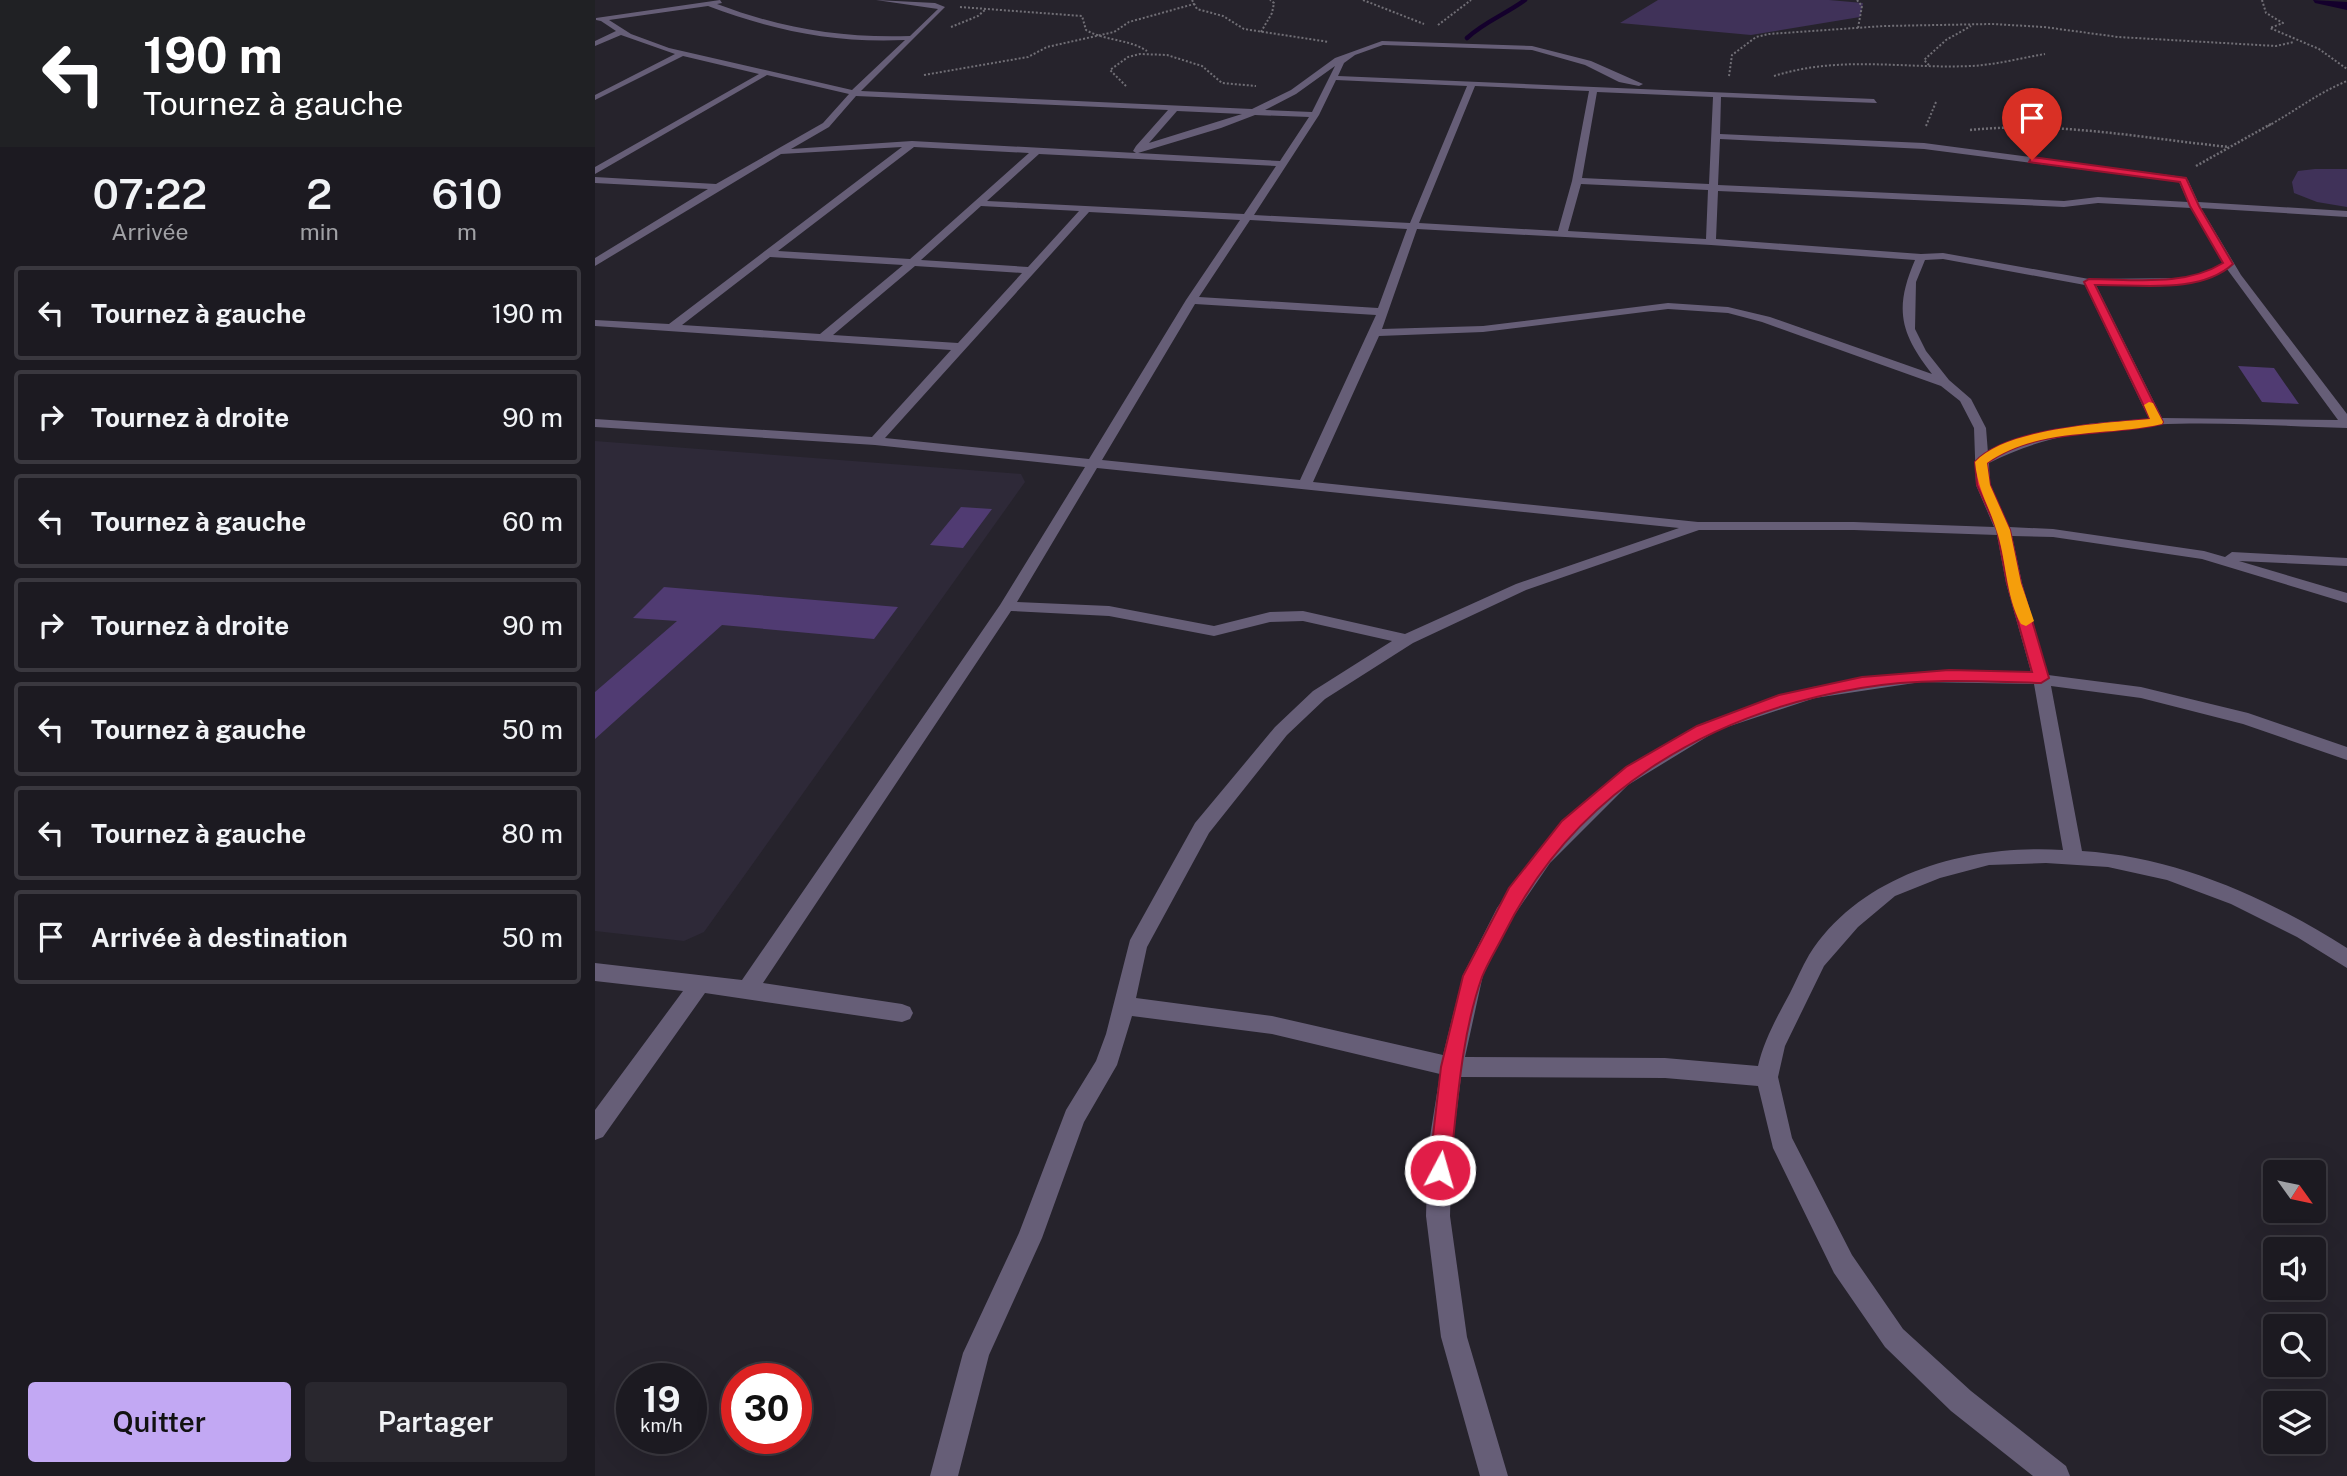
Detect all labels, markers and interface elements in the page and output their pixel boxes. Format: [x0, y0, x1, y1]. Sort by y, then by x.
text: 190 m [143, 26, 283, 84]
icon: left [28, 28, 119, 119]
text: Tournez à gauche [143, 85, 403, 122]
pin [2002, 88, 2062, 160]
icon: arrive [2013, 99, 2051, 137]
text: 07:22 [93, 169, 207, 218]
text: 2 [306, 169, 332, 218]
text: 610 [431, 169, 502, 218]
text: Arrivée [111, 218, 189, 245]
text: min [300, 218, 339, 245]
text: m [457, 218, 477, 245]
icon: left [32, 294, 70, 332]
text: Tournez à gauche [91, 298, 306, 329]
text: 190 m [492, 298, 563, 329]
icon: right [32, 398, 70, 436]
text: Tournez à droite [91, 402, 289, 433]
text: 90 m [502, 402, 563, 433]
icon: left [32, 502, 70, 540]
text: Tournez à gauche [91, 506, 306, 537]
text: 60 m [502, 506, 563, 537]
icon: right [32, 606, 70, 644]
text: Tournez à droite [91, 610, 289, 641]
text: 90 m [502, 610, 563, 641]
icon: left [32, 710, 70, 748]
text: Tournez à gauche [91, 714, 306, 745]
text: 50 m [502, 714, 563, 745]
icon: left [32, 814, 70, 852]
text: Tournez à gauche [91, 818, 306, 849]
text: 80 m [502, 818, 563, 849]
icon: arrive [32, 918, 70, 956]
text: Arrivée à destination [91, 922, 348, 953]
text: 50 m [502, 922, 563, 953]
position arrow [1403, 1133, 1477, 1207]
north arrow [2263, 1160, 2326, 1223]
map controls [2263, 1160, 2326, 1454]
button: sound [2263, 1237, 2326, 1300]
button: search [2263, 1314, 2326, 1377]
speed limit sign: 30 [721, 1363, 812, 1454]
text: 19 [642, 1379, 681, 1420]
button: Quitter [28, 1382, 291, 1462]
button: Partager [305, 1382, 567, 1462]
button: layers [2263, 1391, 2326, 1454]
text: km/h [640, 1415, 683, 1436]

